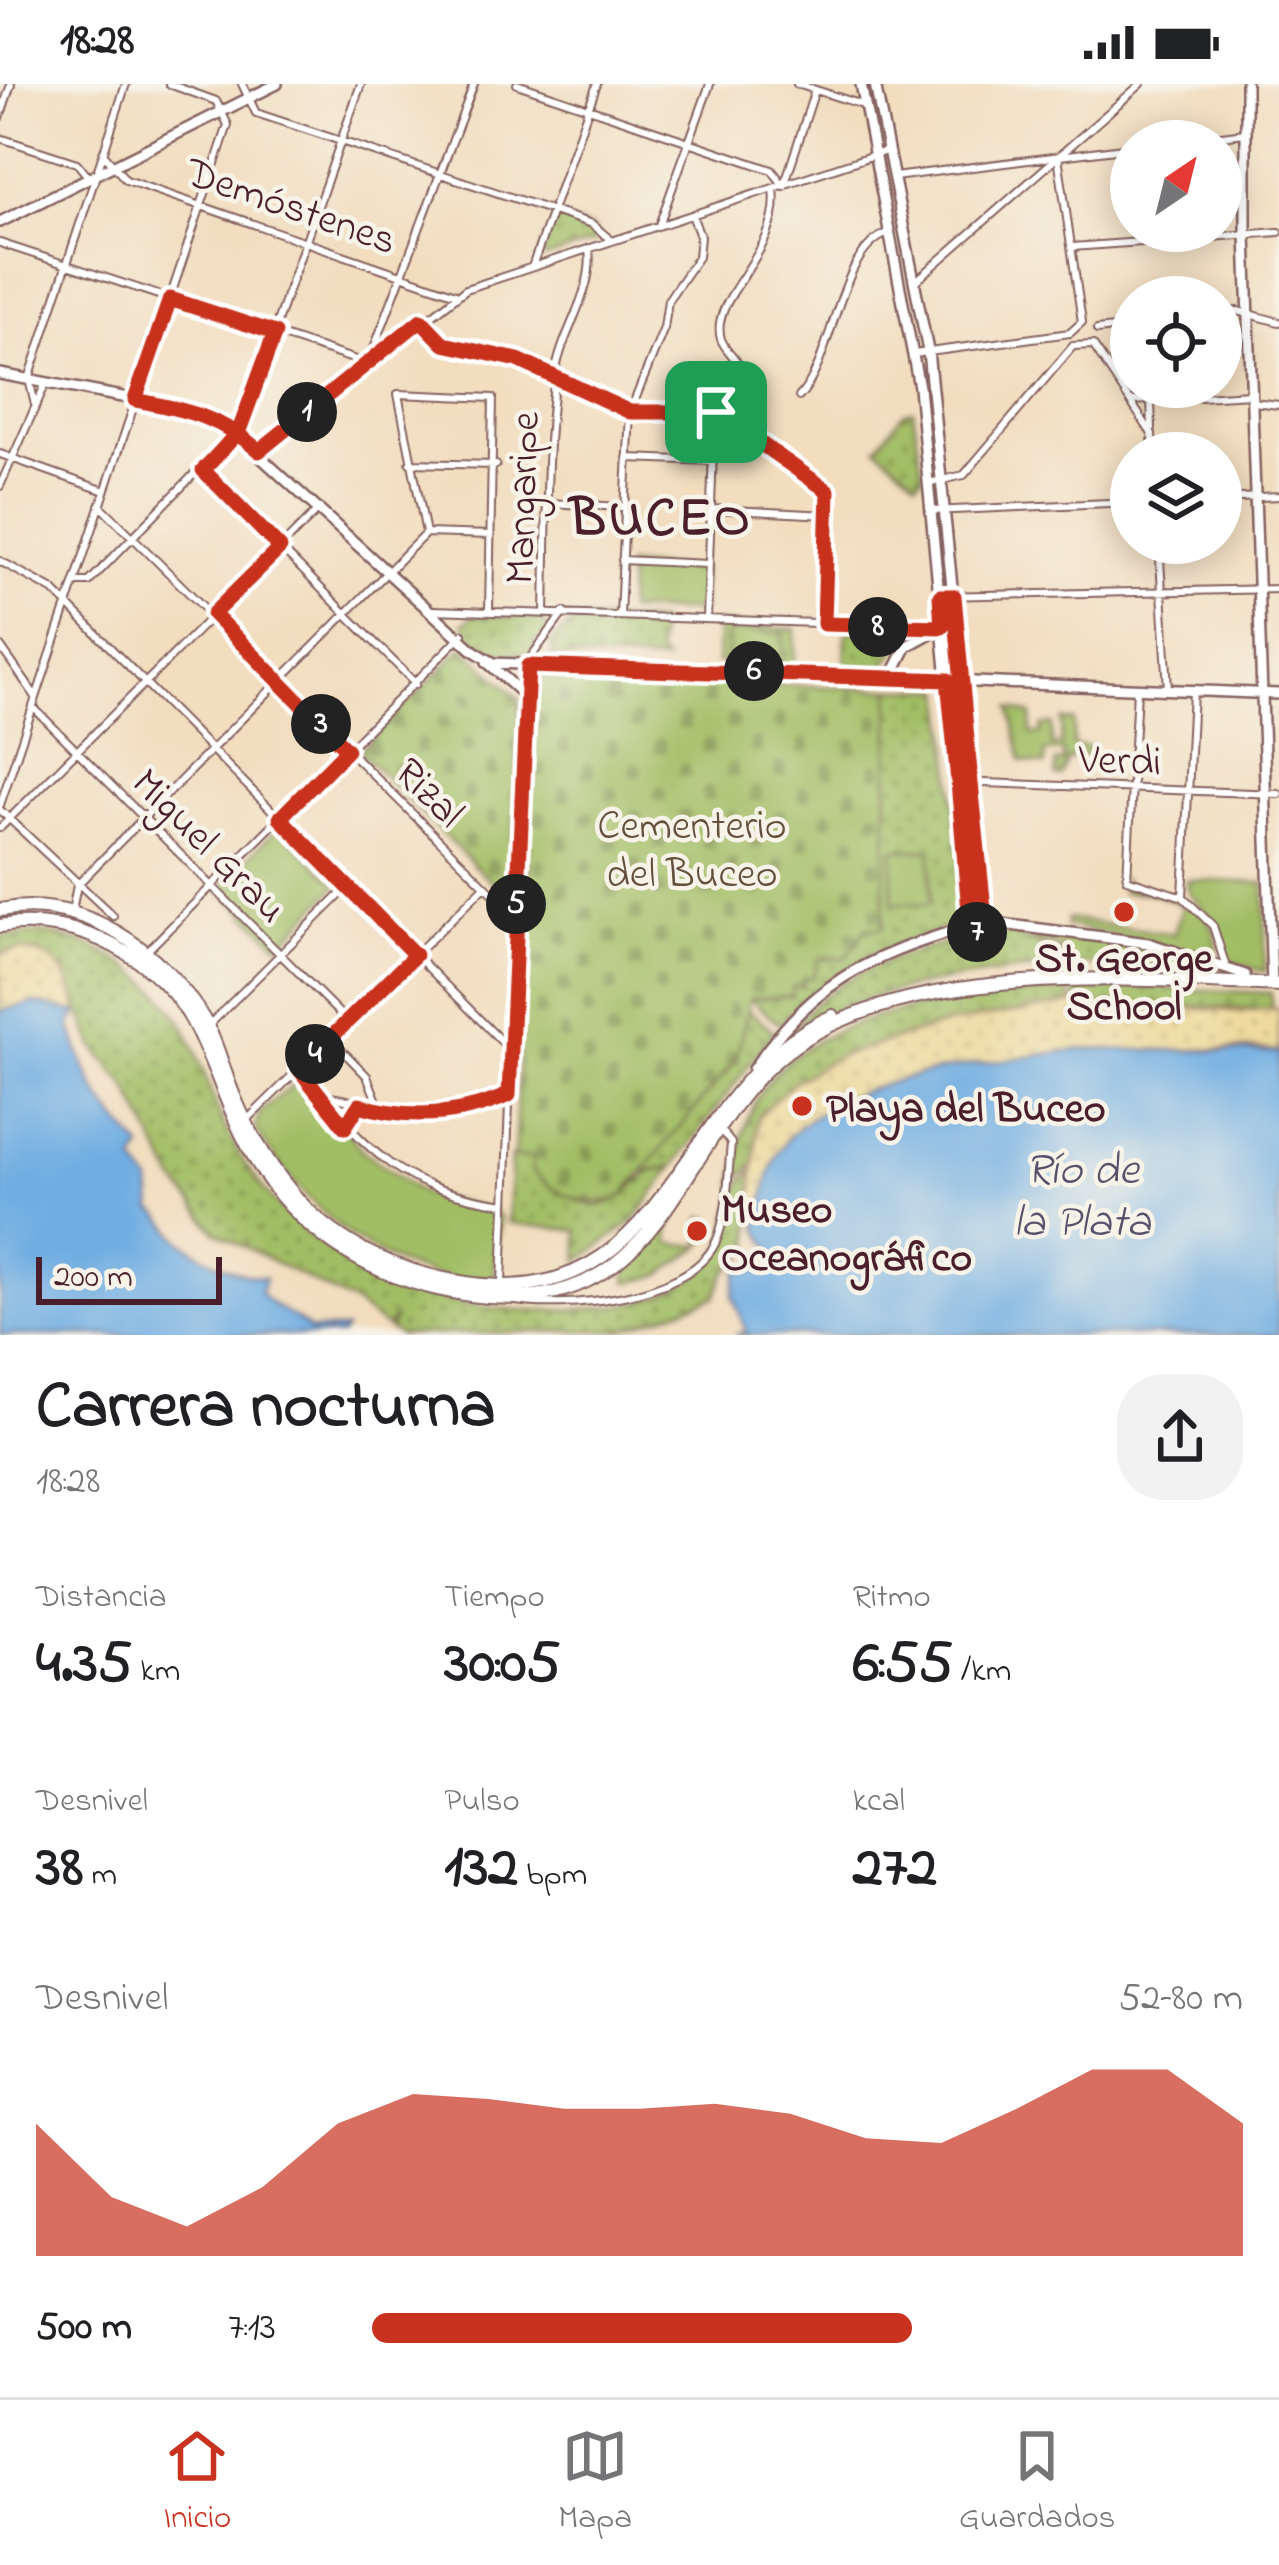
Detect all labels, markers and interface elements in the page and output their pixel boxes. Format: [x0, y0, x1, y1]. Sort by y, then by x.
text: 18:28 [60, 9, 134, 75]
north arrow [1110, 120, 1242, 252]
map controls [1110, 120, 1242, 564]
street label: Demóstenes [176, 143, 404, 273]
button: locate [1110, 276, 1242, 408]
pin [665, 361, 767, 463]
icon: arrive [683, 379, 749, 445]
pin: 1 [277, 382, 337, 442]
text: 1 [302, 388, 312, 436]
street label: Mangaripe [491, 411, 558, 586]
button: layers [1110, 432, 1242, 564]
district label: BUCEO [567, 482, 753, 560]
pin: 8 [848, 597, 908, 657]
text: 8 [872, 603, 884, 651]
pin: 6 [724, 641, 784, 701]
text: 6 [747, 647, 761, 695]
pin: 3 [291, 694, 351, 754]
text: 3 [314, 700, 328, 748]
street label: Verdi [1076, 731, 1162, 794]
street label: Rizal [379, 745, 477, 843]
street label: Miguel Grau [116, 756, 299, 939]
park label: Cementerio del Buceo [597, 797, 787, 906]
pin: 5 [486, 874, 546, 934]
text: 5 [507, 880, 525, 928]
marker: St. George School [1111, 899, 1137, 925]
pin: 7 [947, 902, 1007, 962]
text: 7 [970, 908, 984, 956]
place label: St. George School [1035, 930, 1214, 1039]
pin: 4 [285, 1024, 345, 1084]
text: 4 [308, 1030, 322, 1078]
place label: Playa del Buceo [826, 1080, 1106, 1141]
marker: Playa del Buceo [789, 1093, 815, 1119]
water label: Río de la Plata [1013, 1139, 1152, 1257]
place label: Museo Oceanográfico [721, 1181, 972, 1291]
marker: Museo Oceanográfico [684, 1218, 710, 1244]
scale bar [36, 1251, 222, 1304]
text: 200 m [54, 1254, 133, 1302]
text: Carrera nocturna [36, 1361, 496, 1457]
button: share [1117, 1374, 1243, 1500]
text: 18:28 [36, 1454, 100, 1511]
text: Distancia [36, 1574, 167, 1622]
text: Tiempo [444, 1574, 545, 1622]
text: Ritmo [853, 1574, 931, 1622]
text: 4.35 [36, 1622, 132, 1709]
text: 30:05 [444, 1622, 560, 1709]
text: 6:55 [853, 1622, 953, 1709]
text: km [132, 1648, 180, 1696]
text: /km [953, 1648, 1011, 1696]
text: Desnivel [36, 1778, 148, 1826]
text: Pulso [444, 1778, 520, 1826]
text: kcal [853, 1778, 905, 1826]
text: 38 [36, 1826, 83, 1913]
text: 132 [444, 1826, 518, 1913]
text: 272 [853, 1826, 937, 1913]
text: m [83, 1852, 117, 1900]
text: bpm [518, 1852, 587, 1900]
text: Desnivel [36, 1971, 168, 2028]
text: 52–80 m [1119, 1971, 1243, 2028]
text: 500 m [36, 2300, 132, 2357]
text: 7:13 [228, 2300, 276, 2357]
tab: Inicio [164, 2423, 231, 2543]
tab: Mapa [558, 2423, 632, 2543]
tab: Guardados [959, 2423, 1115, 2543]

